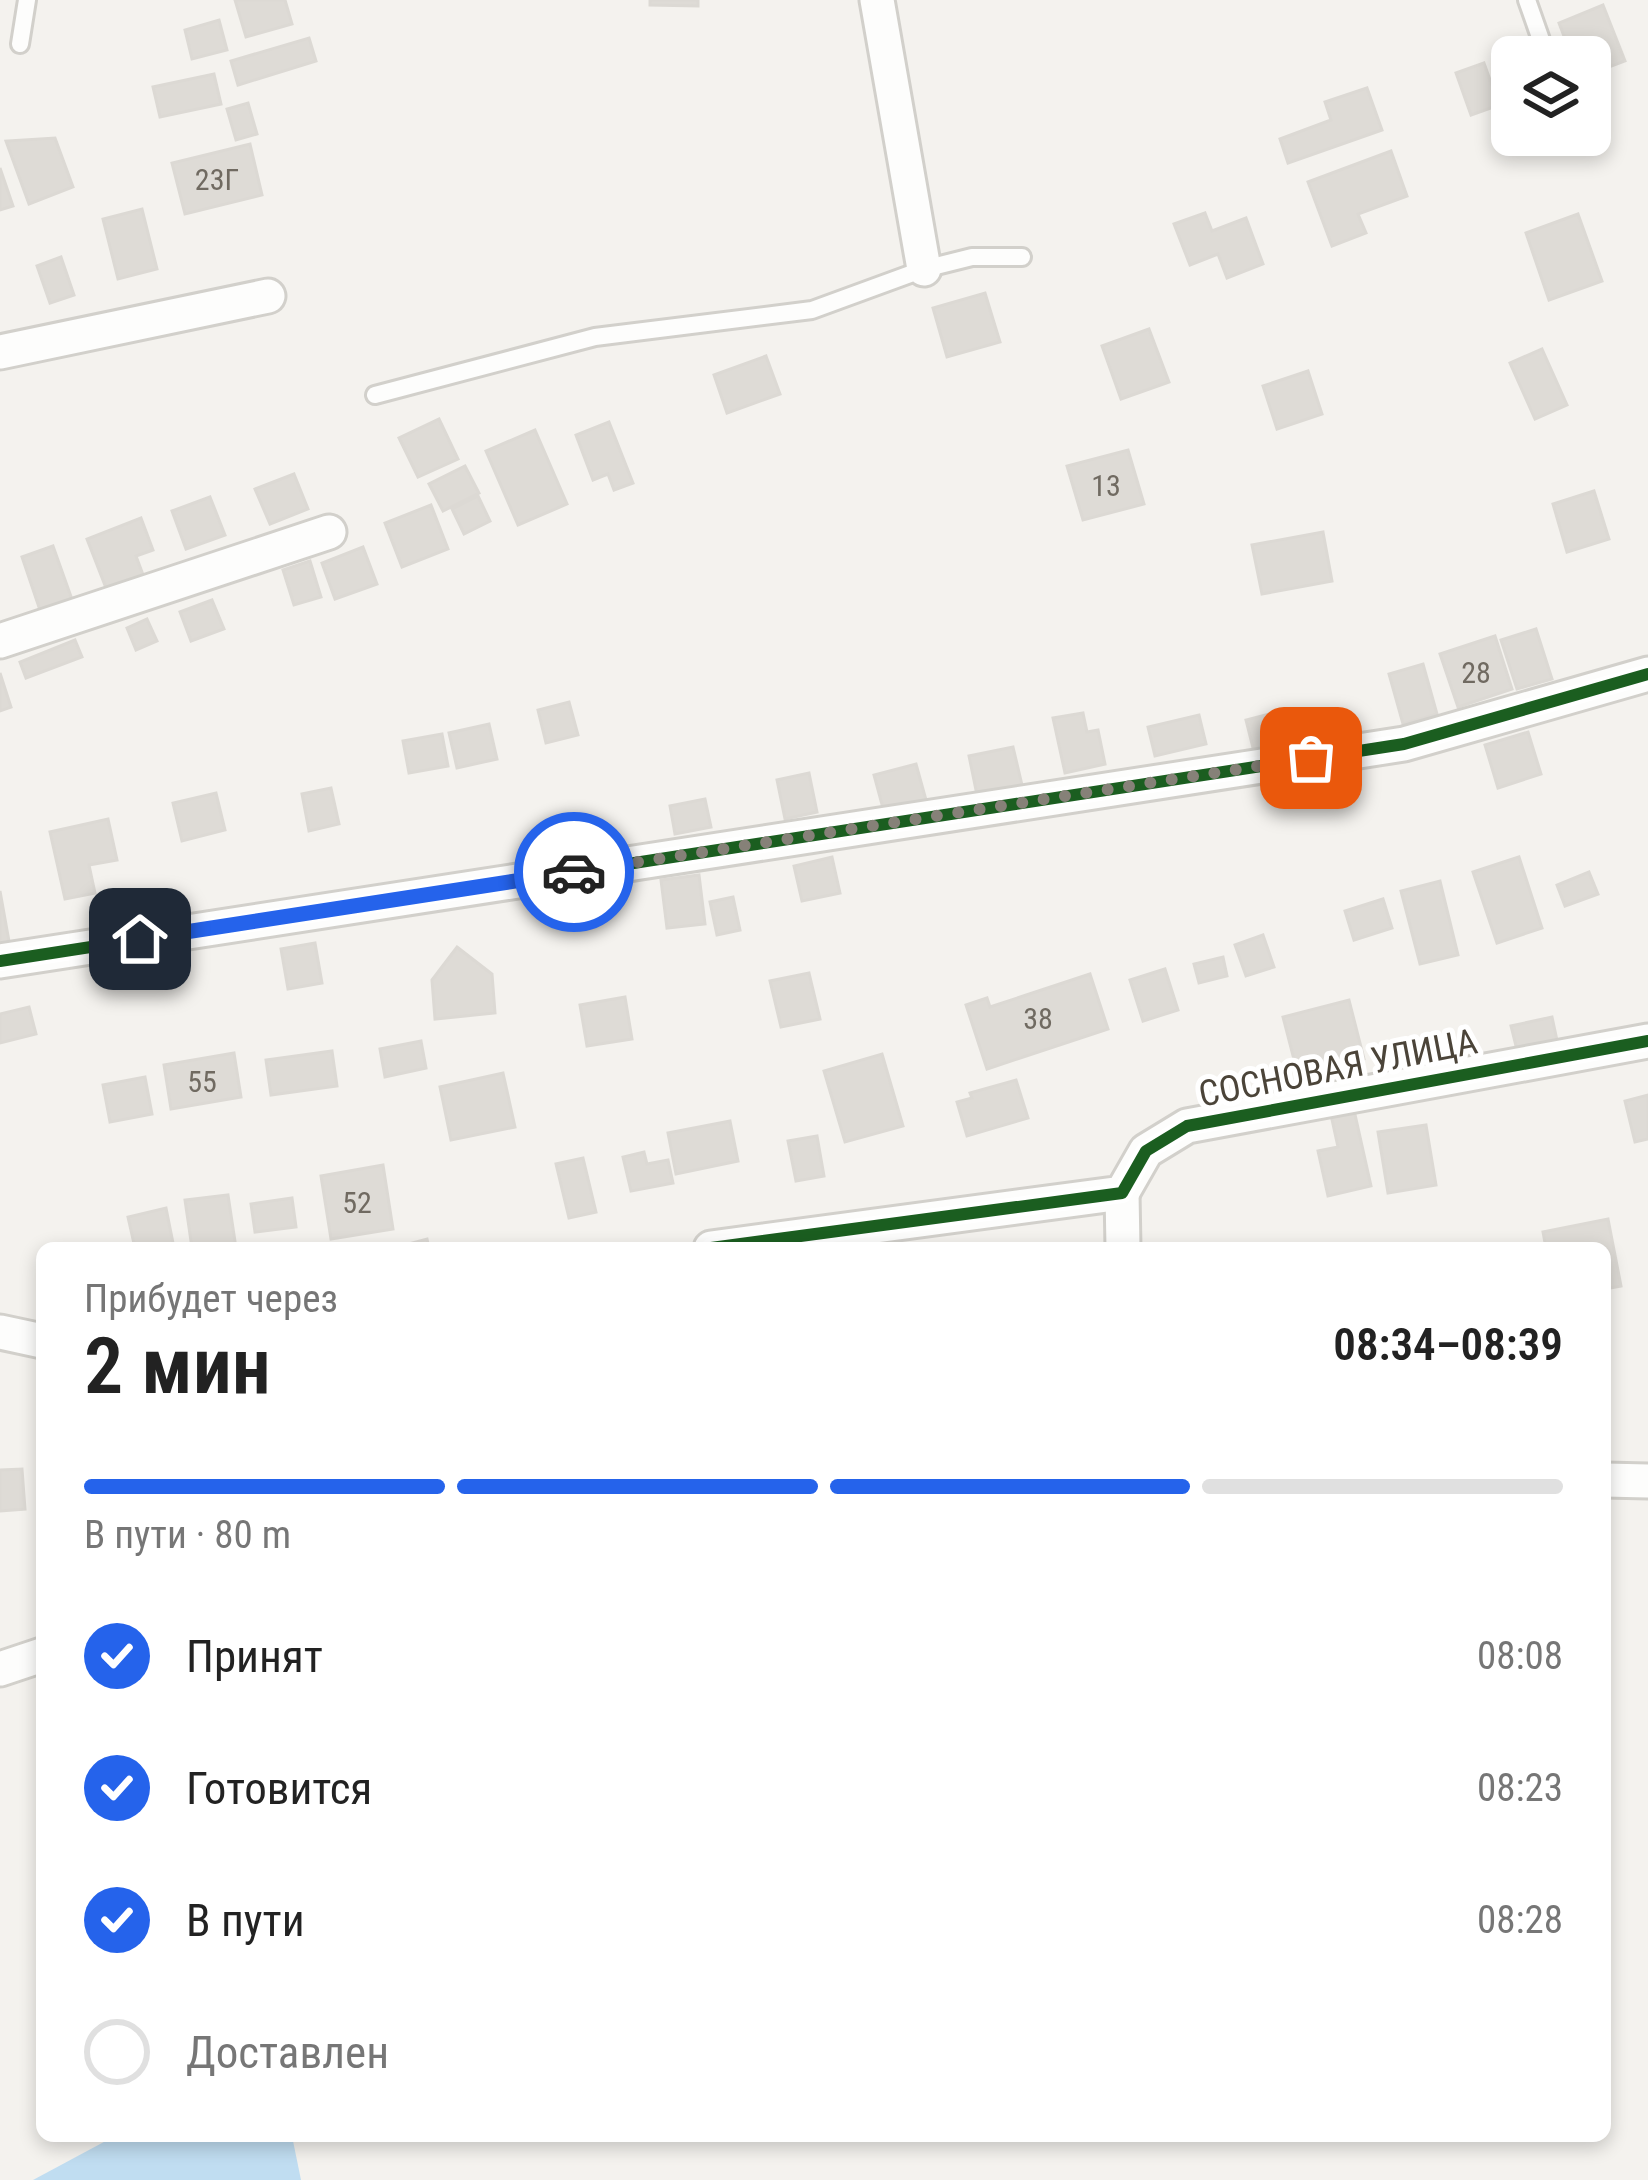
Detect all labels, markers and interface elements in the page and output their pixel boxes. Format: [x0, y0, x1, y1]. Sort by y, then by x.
map controls [1491, 36, 1611, 156]
button: layers [1491, 36, 1611, 156]
house number: 23Г [195, 162, 239, 197]
house number: 13 [1091, 468, 1121, 503]
house number: 28 [1461, 655, 1491, 690]
pin [1260, 707, 1362, 809]
icon: bag [1278, 725, 1344, 791]
courier [514, 812, 634, 932]
icon: car [541, 839, 607, 905]
pin [89, 888, 191, 990]
icon: home [107, 906, 173, 972]
house number: 38 [1023, 1001, 1053, 1036]
street label: СОСНОВАЯ УЛИЦА [1195, 1020, 1481, 1116]
house number: 55 [187, 1064, 217, 1099]
house number: 52 [342, 1185, 372, 1220]
text: Прибудет через [84, 1276, 338, 1322]
text: 08:34–08:39 [1333, 1318, 1563, 1371]
text: 2 мин [84, 1321, 271, 1412]
text: В пути · 80 m [84, 1512, 291, 1558]
icon: check [84, 1623, 150, 1689]
text: Принят [186, 1630, 323, 1683]
text: 08:08 [1477, 1633, 1563, 1679]
icon: check [84, 1755, 150, 1821]
text: Готовится [186, 1762, 372, 1815]
text: 08:23 [1477, 1765, 1563, 1811]
icon: check [84, 1887, 150, 1953]
text: В пути [186, 1894, 305, 1947]
text: 08:28 [1477, 1897, 1563, 1943]
text: Доставлен [186, 2026, 389, 2079]

